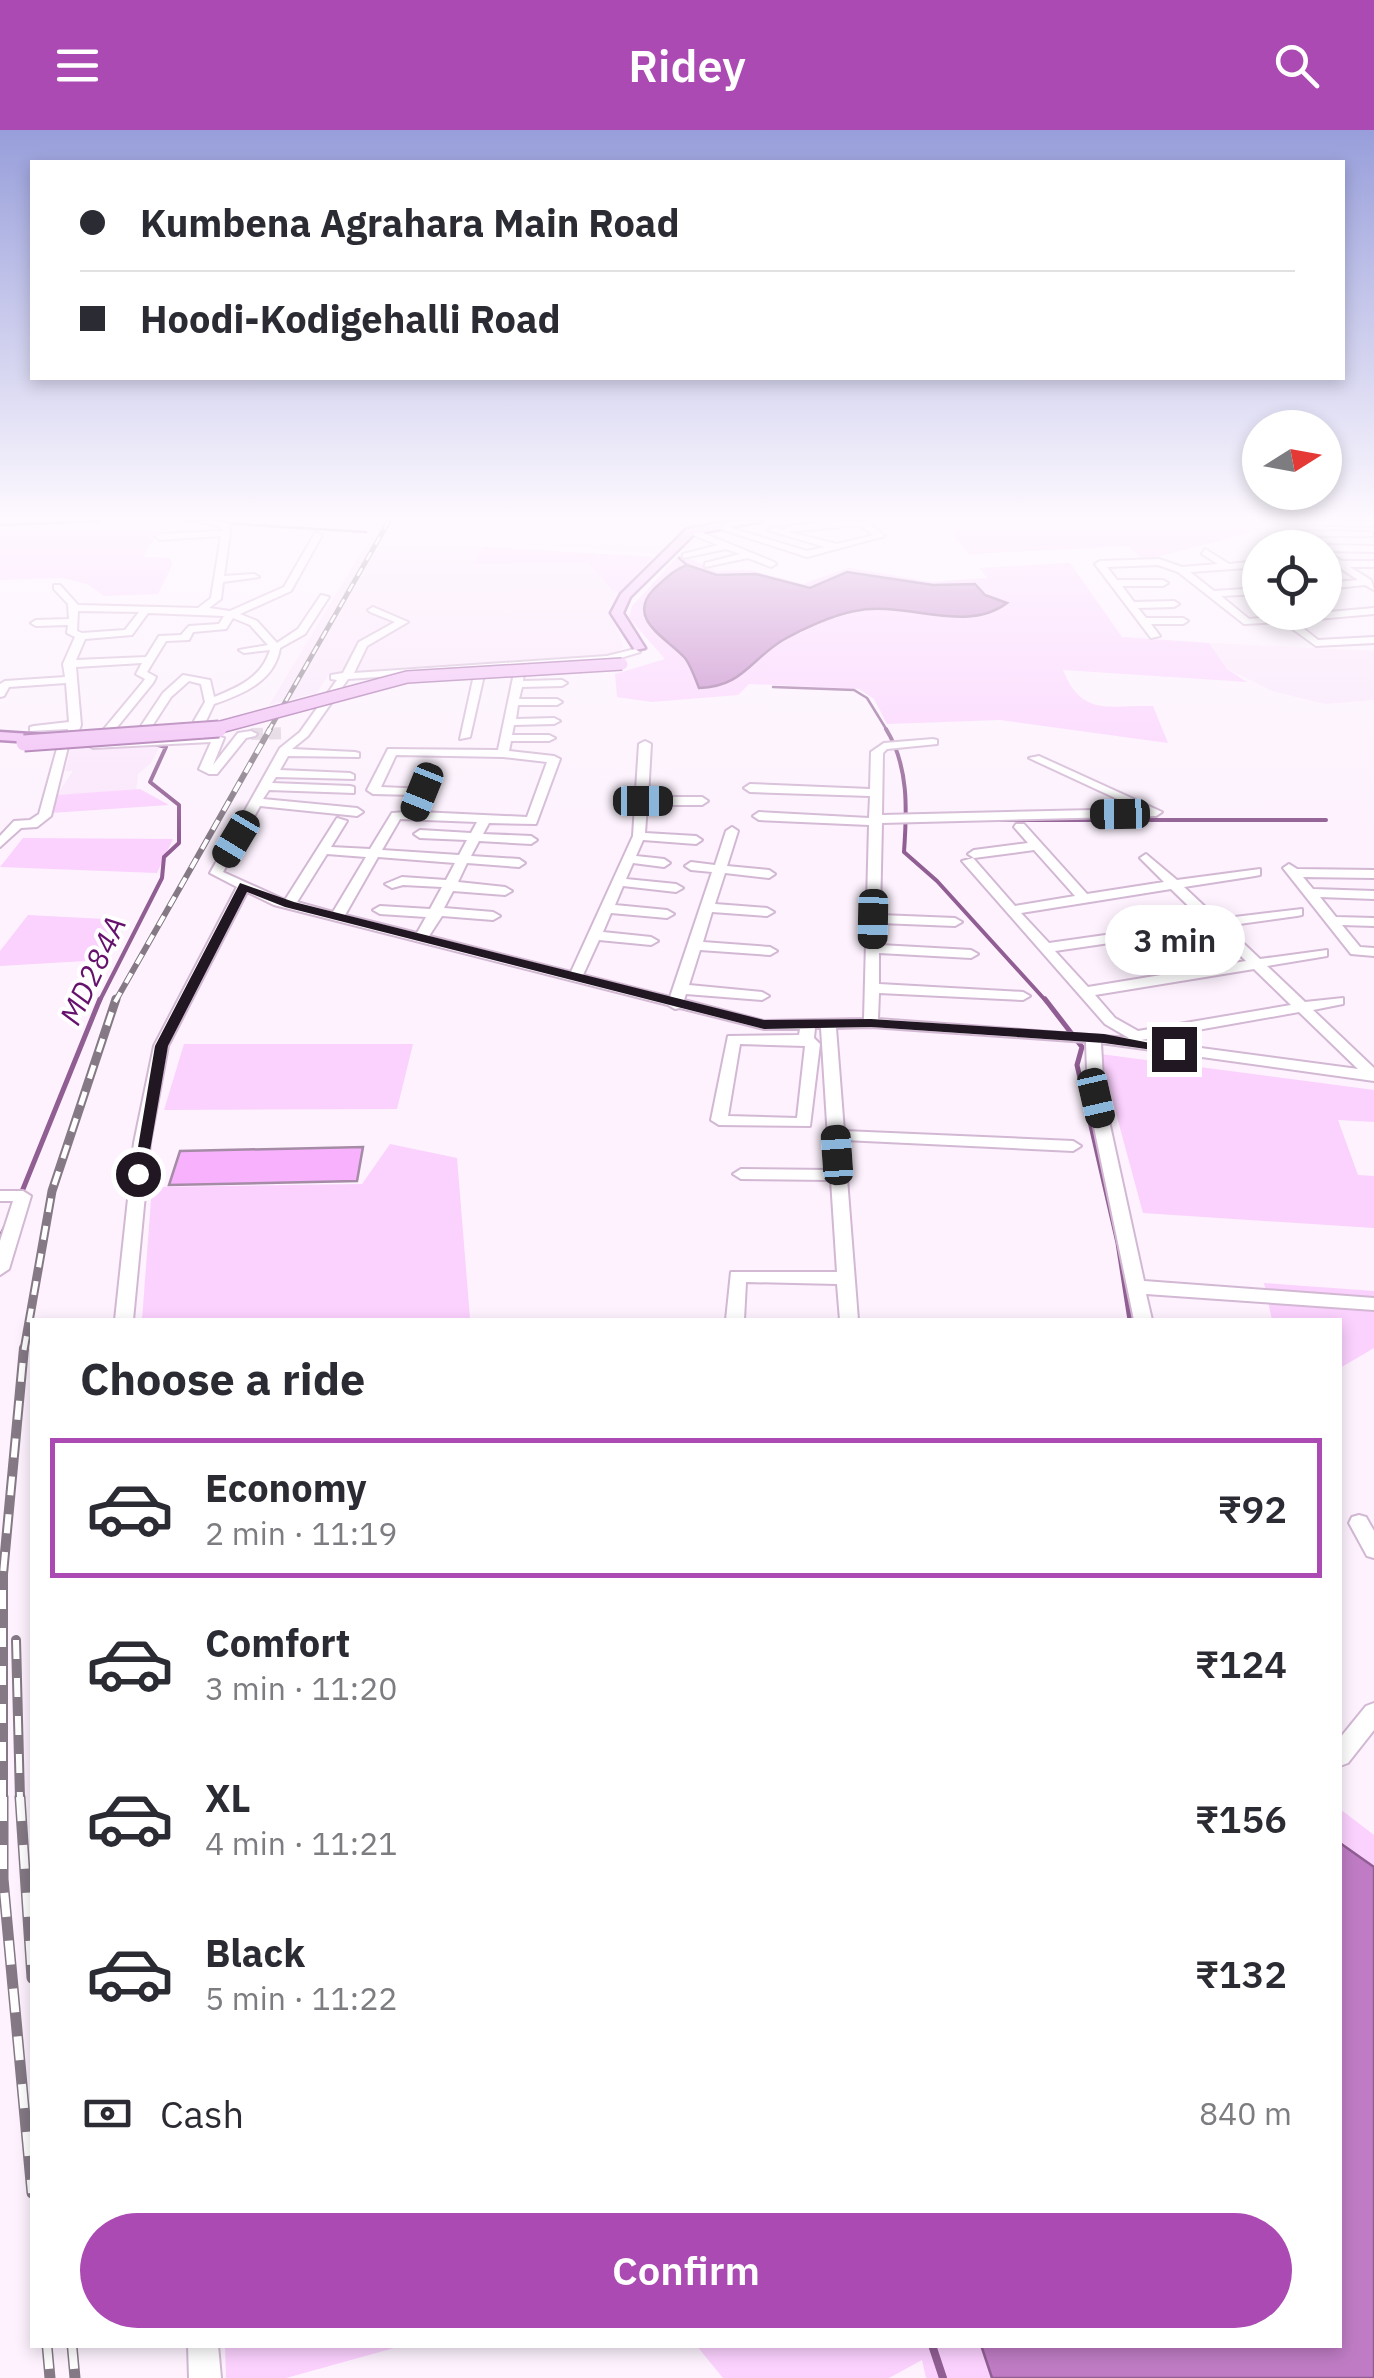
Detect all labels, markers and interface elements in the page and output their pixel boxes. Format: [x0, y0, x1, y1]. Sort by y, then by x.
text: Ridey [628, 36, 746, 94]
icon: menu [50, 38, 105, 93]
icon: search [1269, 38, 1324, 93]
text: Kumbena Agrahara Main Road [140, 198, 680, 247]
text: Hoodi-Kodigehalli Road [140, 294, 561, 343]
north arrow [1242, 410, 1342, 510]
map controls [1242, 410, 1342, 630]
button: locate [1242, 530, 1342, 630]
car [397, 759, 447, 825]
car [613, 786, 673, 816]
car [1090, 798, 1150, 830]
car [208, 806, 264, 872]
car [857, 889, 889, 949]
callout: 3 min [1104, 904, 1244, 974]
water label: MD284A [50, 909, 134, 1031]
text: 3 min [1134, 919, 1216, 961]
route end [1152, 1027, 1197, 1072]
car [1075, 1065, 1117, 1131]
car [820, 1124, 854, 1186]
route start [116, 1152, 161, 1197]
text: Choose a ride [80, 1349, 365, 1407]
icon: car [85, 1463, 175, 1553]
text: Economy [205, 1463, 367, 1512]
text: ₹92 [1218, 1484, 1287, 1533]
text: 2 min · 11:19 [205, 1512, 398, 1554]
icon: car [85, 1618, 175, 1708]
text: Comfort [205, 1618, 350, 1667]
text: ₹124 [1195, 1639, 1287, 1688]
text: 3 min · 11:20 [205, 1667, 398, 1709]
icon: car [85, 1773, 175, 1863]
text: XL [205, 1773, 251, 1822]
text: ₹156 [1195, 1794, 1287, 1843]
text: 4 min · 11:21 [205, 1822, 398, 1864]
icon: car [85, 1928, 175, 2018]
text: Black [205, 1928, 305, 1977]
text: ₹132 [1195, 1949, 1287, 1998]
text: 5 min · 11:22 [205, 1977, 398, 2019]
icon: cash [80, 2086, 135, 2141]
text: Cash [160, 2089, 244, 2138]
text: 840 m [1199, 2092, 1292, 2134]
button: Confirm [80, 2213, 1292, 2328]

